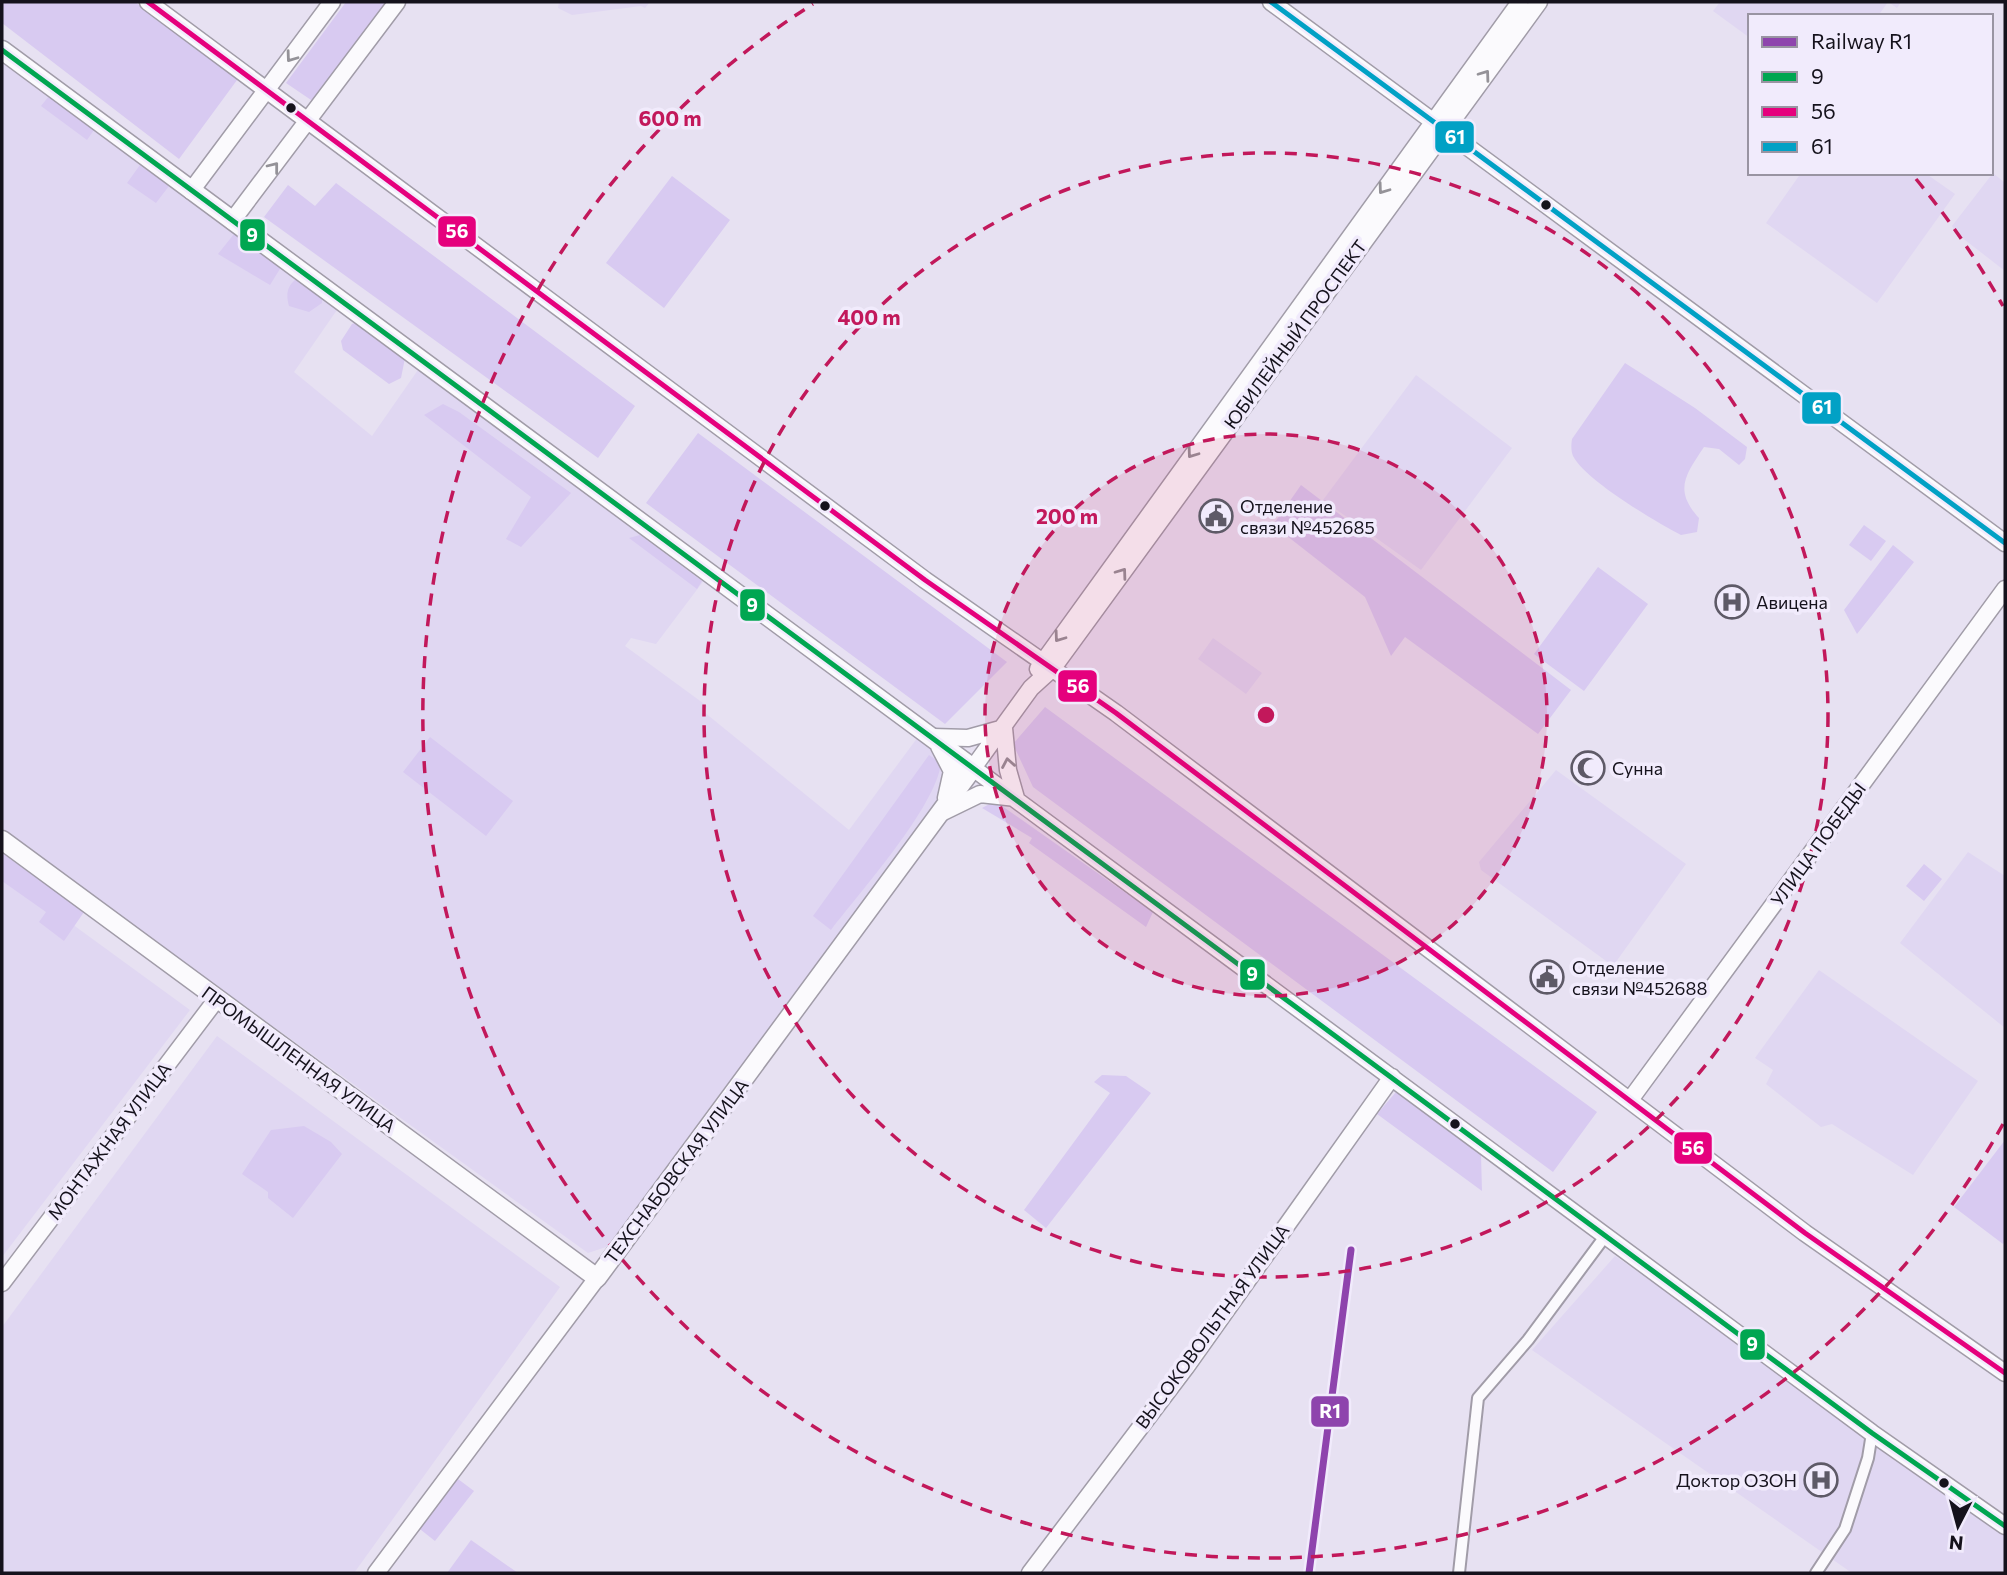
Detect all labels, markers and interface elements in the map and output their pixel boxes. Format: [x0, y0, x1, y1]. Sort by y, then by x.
legend [1748, 14, 1993, 175]
text: Railway R1 [1811, 28, 1912, 53]
one-way arrow [287, 49, 299, 62]
text: 9 [1811, 63, 1824, 88]
one-way arrow [1477, 70, 1489, 83]
text: 56 [1811, 98, 1836, 123]
unlabelled marker [284, 101, 298, 115]
text: 600 m [638, 105, 702, 130]
line badge: 61 [1434, 120, 1475, 154]
text: 61 [1445, 125, 1465, 148]
text: 61 [1811, 133, 1833, 158]
one-way arrow [265, 162, 278, 175]
one-way arrow [1379, 181, 1391, 194]
unlabelled marker [1539, 198, 1553, 212]
line badge: 56 [437, 215, 477, 248]
line badge: 9 [239, 218, 266, 252]
text: 56 [446, 219, 468, 242]
text: 9 [246, 223, 258, 246]
street label: ЮБИЛЕЙНЫЙ ПРОСПЕКТ [1219, 235, 1371, 433]
text: 400 m [837, 304, 901, 329]
line badge: 61 [1801, 391, 1842, 425]
text: 61 [1812, 395, 1832, 418]
one-way arrow [1188, 445, 1200, 458]
place label: Отделение связи №452685 [1240, 495, 1375, 538]
public building icon: Отделение связи №452685 [1197, 497, 1235, 535]
unlabelled marker [818, 499, 832, 513]
text: 200 m [1036, 503, 1098, 528]
one-way arrow [1114, 568, 1126, 581]
hospital icon: Авицена [1713, 583, 1751, 621]
line badge: 9 [739, 588, 766, 622]
place label: Авицена [1756, 591, 1828, 613]
text: 9 [746, 593, 758, 616]
one-way arrow [1055, 629, 1067, 642]
line badge: 56 [1057, 669, 1098, 703]
text: 56 [1067, 674, 1089, 697]
centre of rings [1254, 703, 1278, 727]
mosque icon: Сунна [1569, 749, 1607, 787]
one-way arrow [1001, 757, 1016, 769]
place label: Сунна [1612, 757, 1663, 779]
street label: УЛИЦА ПОБЕДЫ [1766, 778, 1870, 910]
place label: Отделение связи №452688 [1572, 956, 1707, 999]
line badge: 9 [1239, 958, 1266, 991]
public building icon: Отделение связи №452688 [1528, 958, 1566, 996]
text: 9 [1246, 962, 1258, 985]
street label: ПРОМЫШЛЕННАЯ УЛИЦА [198, 981, 400, 1137]
street label: МОНТАЖНАЯ УЛИЦА [43, 1058, 175, 1224]
street label: ТЕХСНАБОВСКАЯ УЛИЦА [599, 1074, 753, 1268]
unlabelled marker [1448, 1117, 1462, 1131]
line badge: 56 [1673, 1131, 1713, 1165]
text: 56 [1682, 1136, 1704, 1159]
street label: ВЫСОКОВОЛЬТНАЯ УЛИЦА [1130, 1220, 1294, 1432]
line badge: 9 [1739, 1328, 1766, 1361]
text: 9 [1746, 1332, 1758, 1355]
line badge: R1 [1310, 1395, 1350, 1428]
text: R1 [1319, 1399, 1341, 1422]
hospital icon: Доктор ОЗОН [1802, 1461, 1840, 1499]
place label: Доктор ОЗОН [1676, 1469, 1797, 1491]
unlabelled marker [1937, 1476, 1951, 1490]
north arrow [1923, 1491, 1993, 1561]
text: N [1948, 1531, 1964, 1556]

